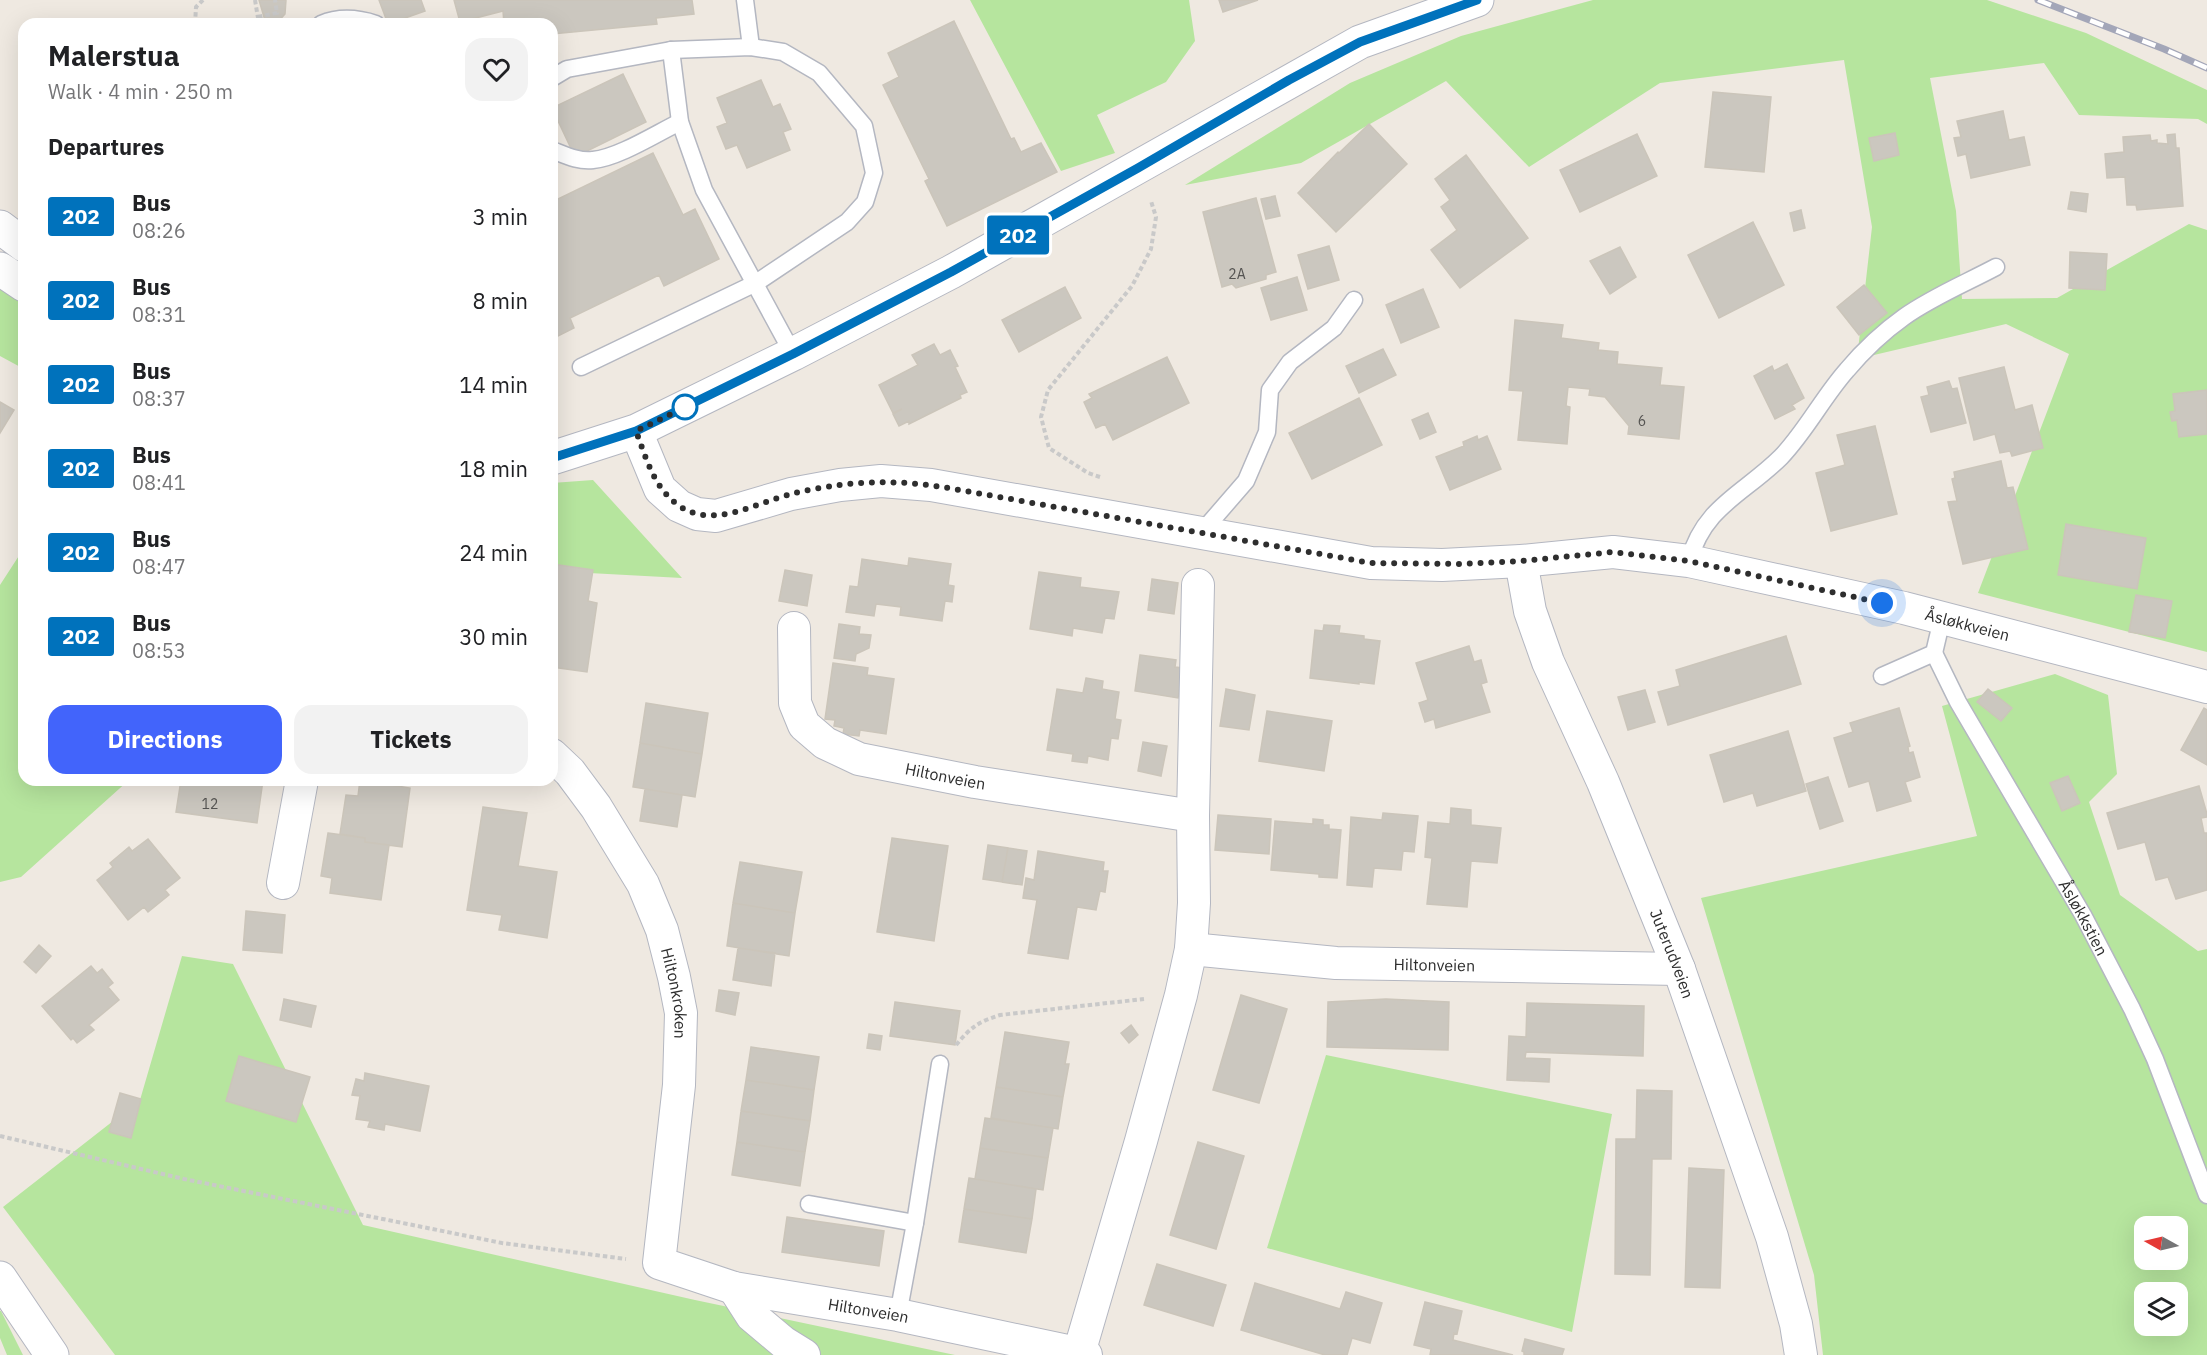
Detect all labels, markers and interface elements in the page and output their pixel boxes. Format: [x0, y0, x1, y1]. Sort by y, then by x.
text: Malerstua [48, 37, 180, 74]
button: heart [465, 38, 528, 101]
text: Walk · 4 min · 250 m [48, 78, 233, 105]
text: Departures [48, 132, 164, 161]
text: Bus [132, 188, 171, 217]
text: 202 [62, 202, 100, 230]
text: 3 min [472, 202, 528, 231]
line badge: 202 [984, 216, 1052, 254]
text: 08:26 [132, 217, 186, 244]
text: 202 [999, 221, 1037, 249]
house number: 2A [1228, 265, 1246, 283]
text: Bus [132, 272, 171, 301]
text: 202 [62, 286, 100, 314]
text: 8 min [472, 286, 528, 315]
text: 08:31 [132, 301, 186, 328]
text: Bus [132, 356, 171, 385]
text: 202 [62, 370, 100, 398]
text: 14 min [459, 370, 528, 399]
text: 08:37 [132, 385, 186, 412]
unlabelled marker [672, 394, 698, 420]
house number: 6 [1638, 412, 1646, 430]
text: Bus [132, 440, 171, 469]
text: 202 [62, 454, 100, 482]
text: 18 min [459, 454, 528, 483]
text: 08:41 [132, 469, 186, 496]
text: Bus [132, 524, 171, 553]
text: 202 [62, 538, 100, 566]
text: 24 min [459, 538, 528, 567]
text: 08:47 [132, 553, 186, 580]
your location [1867, 588, 1897, 618]
street label: Åsløkkveien [1923, 603, 2012, 645]
text: Bus [132, 608, 171, 637]
text: 202 [62, 622, 100, 650]
text: 30 min [459, 622, 528, 651]
text: 08:53 [132, 637, 186, 664]
button: Directions [48, 705, 282, 774]
button: Tickets [294, 705, 528, 774]
street label: Hiltonveien [903, 758, 987, 794]
house number: 12 [202, 795, 218, 813]
street label: Åsløkkstien [2055, 876, 2112, 959]
street label: Juterudveien [1646, 906, 1698, 1001]
street label: Hiltonkroken [657, 945, 691, 1039]
street label: Hiltonveien [1393, 954, 1475, 975]
north arrow [2134, 1216, 2188, 1270]
map controls [2134, 1216, 2188, 1336]
button: layers [2134, 1282, 2188, 1336]
street label: Hiltonveien [827, 1294, 911, 1327]

